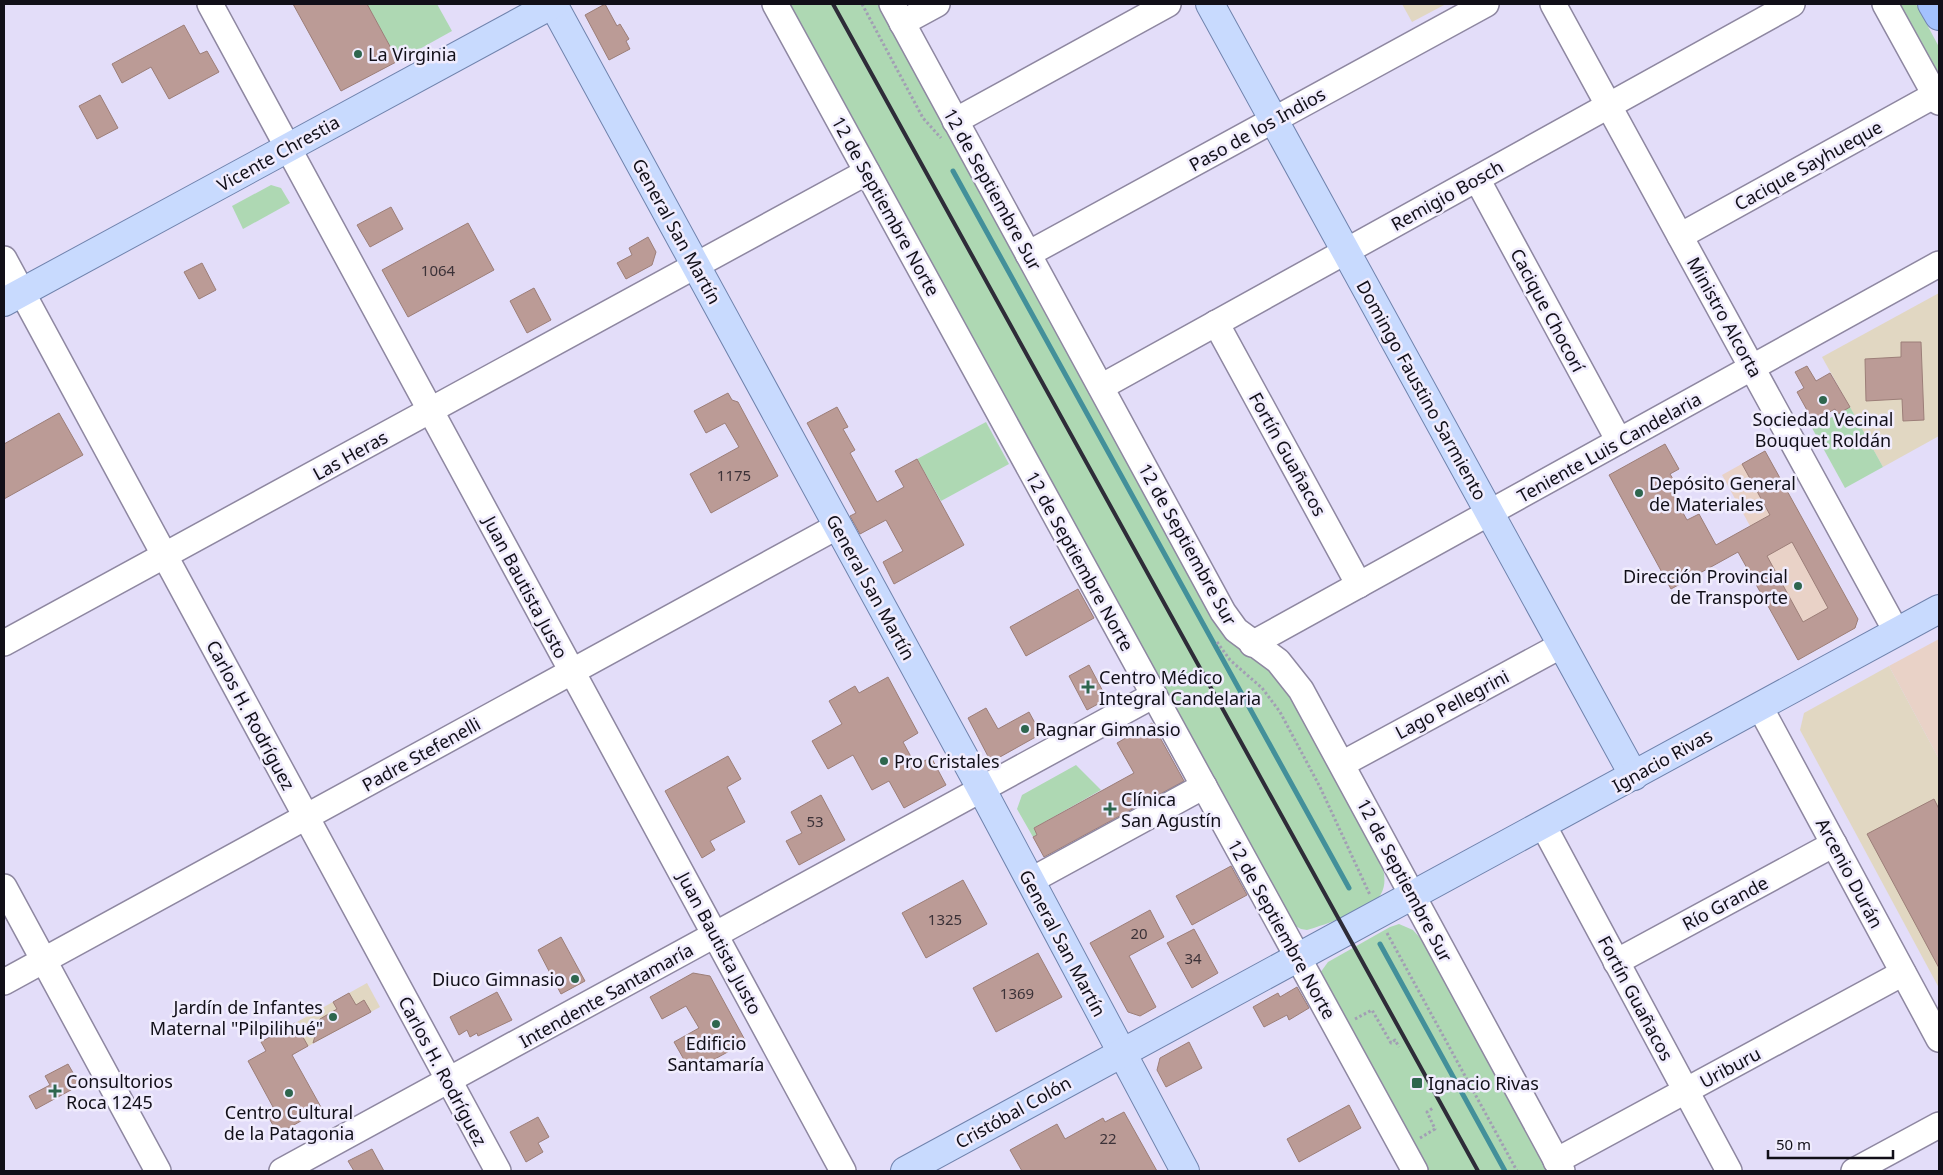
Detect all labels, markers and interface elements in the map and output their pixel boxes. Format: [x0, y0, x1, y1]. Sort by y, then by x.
place label: La Virginia [368, 42, 457, 66]
marker: La Virginia [352, 48, 364, 60]
street label: Paso de los Indios [1185, 82, 1329, 176]
street label: 12 de Septiembre Sur [938, 104, 1048, 275]
street label: Vicente Chrestia [213, 109, 343, 197]
street label: 12 de Septiembre Norte [827, 112, 945, 300]
street label: Cacique Sayhueque [1730, 114, 1886, 216]
street label: General San Martín [627, 154, 727, 308]
street label: Remigio Bosch [1386, 154, 1508, 236]
street label: Cacique Chocorí [1505, 244, 1591, 376]
street label: Ministro Alcorta [1682, 252, 1768, 382]
house number: 1064 [421, 260, 456, 280]
street label: Domingo Faustino Sarmiento [1351, 276, 1493, 504]
street label: Teniente Luis Candelaria [1513, 386, 1705, 508]
street label: Fortín Guañacos [1244, 388, 1332, 520]
marker: Sociedad Vecinal Bouquet Roldán [1817, 394, 1829, 406]
place label: Sociedad Vecinal Bouquet Roldán [1753, 407, 1893, 452]
street label: Las Heras [308, 425, 392, 485]
street label: 12 de Septiembre Sur [1133, 459, 1243, 630]
house number: 1175 [717, 465, 751, 485]
street label: 12 de Septiembre Norte [1021, 467, 1139, 655]
place label: Depósito General de Materiales [1649, 471, 1796, 516]
marker: Depósito General de Materiales [1633, 487, 1645, 499]
street label: Juan Bautista Justo [477, 510, 574, 662]
street label: General San Martín [821, 510, 921, 664]
place label: Dirección Provincial de Transporte [1623, 564, 1788, 609]
marker: Dirección Provincial de Transporte [1792, 580, 1804, 592]
street label: Carlos H. Rodríguez [201, 636, 301, 794]
street label: Lago Pellegrini [1391, 664, 1513, 744]
place label: Centro Médico Integral Candelaria [1099, 665, 1261, 710]
marker: Centro Médico Integral Candelaria [1081, 680, 1095, 694]
street label: Padre Stefenelli [357, 711, 485, 797]
place label: Ragnar Gimnasio [1035, 717, 1181, 741]
marker: Ragnar Gimnasio [1019, 723, 1031, 735]
street label: Ignacio Rivas [1608, 723, 1716, 797]
place label: Pro Cristales [894, 749, 1000, 773]
marker: Pro Cristales [878, 755, 890, 767]
place label: Clínica San Agustín [1121, 787, 1221, 832]
street label: 12 de Septiembre Sur [1352, 794, 1459, 966]
marker: Clínica San Agustín [1103, 802, 1117, 816]
house number: 53 [806, 811, 824, 831]
street label: Arcenio Durán [1811, 814, 1889, 932]
street label: 12 de Septiembre Norte [1223, 835, 1341, 1023]
street label: General San Martín [1014, 865, 1112, 1021]
street label: Juan Bautista Justo [671, 866, 768, 1018]
street label: Río Grande [1678, 870, 1772, 936]
house number: 1325 [928, 909, 962, 929]
house number: 20 [1130, 923, 1148, 943]
street label: Fortín Guañacos [1593, 931, 1679, 1065]
street label: Intendente Santamaría [515, 937, 697, 1053]
house number: 34 [1184, 948, 1202, 968]
place label: Diuco Gimnasio [432, 967, 565, 991]
marker: Diuco Gimnasio [569, 973, 581, 985]
house number: 1369 [1000, 983, 1034, 1003]
street label: Carlos H. Rodríguez [393, 992, 493, 1150]
place label: Jardín de Infantes Maternal "Pilpilihué" [150, 995, 323, 1040]
marker: Jardín de Infantes Maternal "Pilpilihué" [327, 1011, 339, 1023]
marker: Edificio Santamaría [710, 1018, 722, 1030]
place label: Edificio Santamaría [668, 1031, 764, 1076]
street label: Uriburu [1695, 1041, 1765, 1093]
place label: Consultorios Roca 1245 [66, 1069, 173, 1114]
street label: Cristóbal Colón [951, 1070, 1075, 1154]
place label: Ignacio Rivas [1428, 1071, 1539, 1095]
marker: Ignacio Rivas [1410, 1076, 1424, 1090]
marker: Consultorios Roca 1245 [48, 1084, 62, 1098]
marker: Centro Cultural de la Patagonia [283, 1087, 295, 1099]
place label: Centro Cultural de la Patagonia [224, 1100, 354, 1145]
house number: 22 [1099, 1128, 1117, 1148]
scale bar [1768, 1128, 1893, 1160]
text: 50 m [1776, 1134, 1811, 1154]

